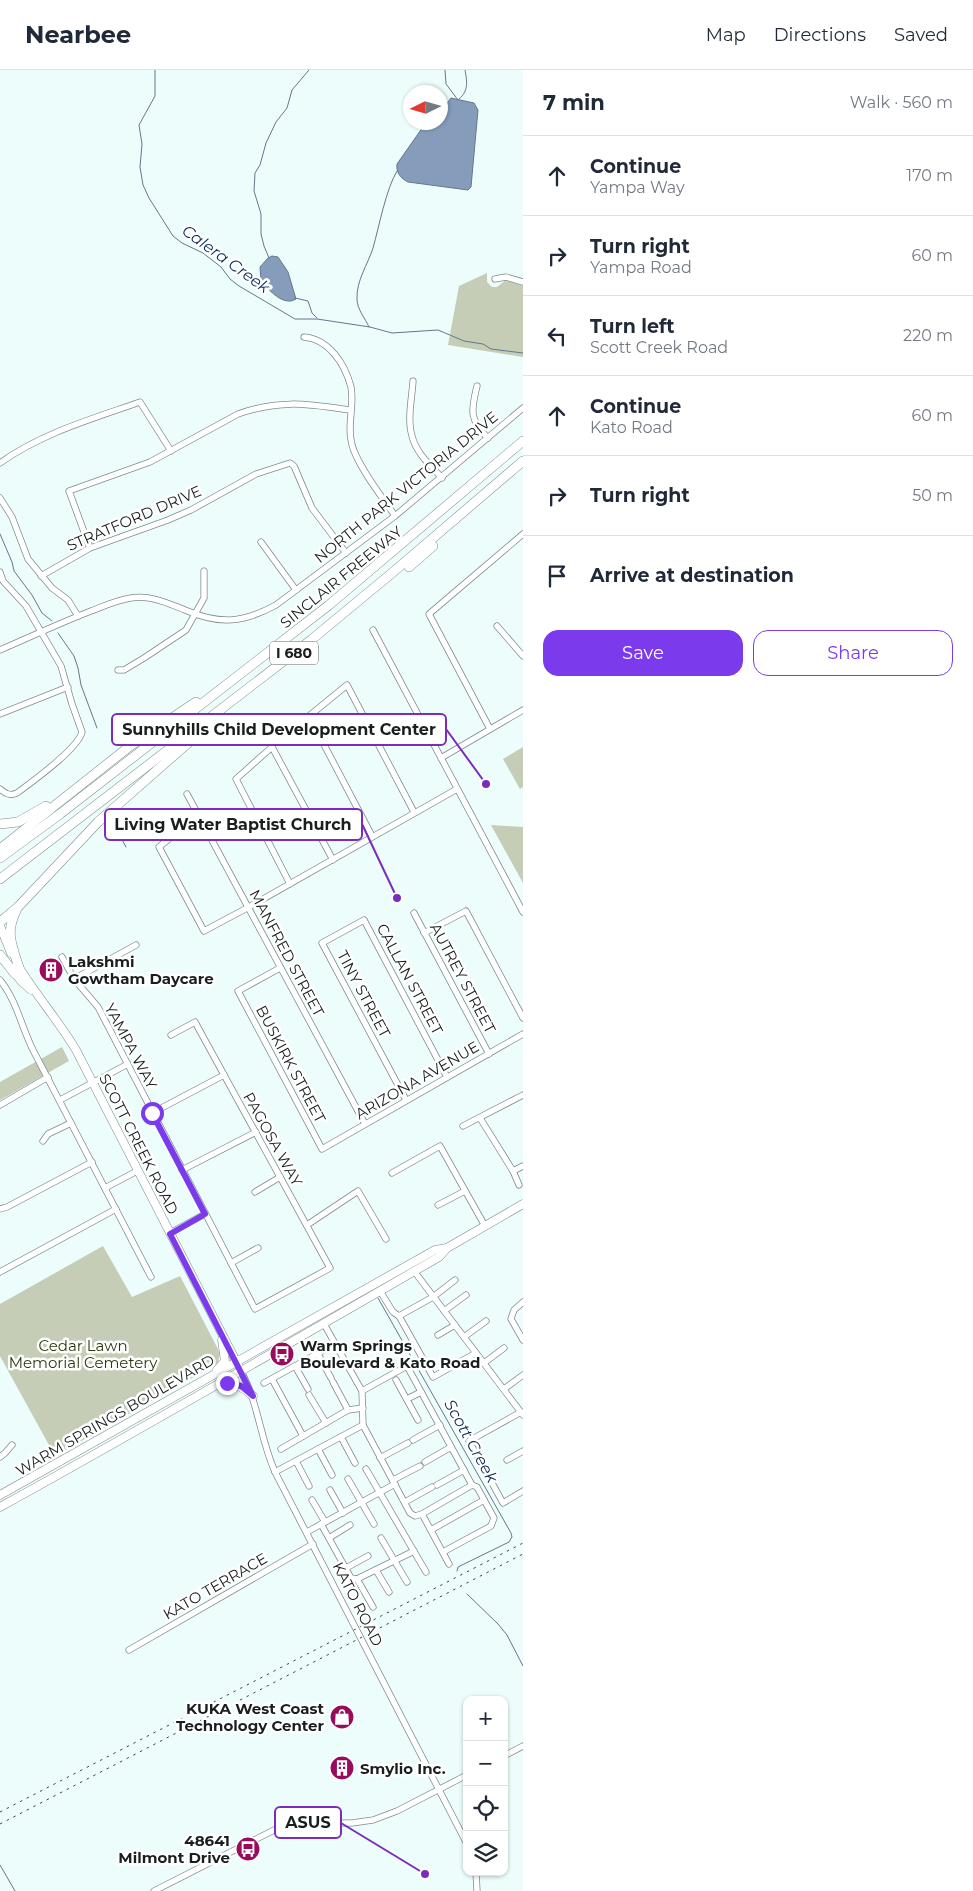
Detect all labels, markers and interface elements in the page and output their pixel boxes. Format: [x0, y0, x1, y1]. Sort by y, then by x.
text: Nearbee [25, 20, 131, 49]
text: Map [706, 24, 746, 46]
text: Directions [774, 24, 866, 46]
text: Saved [894, 24, 948, 46]
north arrow [403, 85, 448, 130]
text: 7 min [543, 90, 605, 115]
text: Walk · 560 m [850, 93, 953, 112]
text: Continue [590, 155, 681, 178]
icon: ahead [543, 162, 571, 190]
text: 170 m [906, 166, 953, 185]
text: Yampa Way [590, 178, 685, 197]
water label: Calera Creek [178, 221, 275, 298]
text: Turn right [590, 235, 690, 258]
icon: right [543, 242, 571, 270]
text: 60 m [911, 246, 953, 265]
text: Yampa Road [590, 258, 692, 277]
text: Turn left [590, 315, 675, 338]
icon: left [543, 322, 571, 350]
text: 220 m [903, 326, 953, 345]
text: Scott Creek Road [590, 338, 728, 357]
text: Continue [590, 395, 681, 418]
icon: ahead [543, 402, 571, 430]
text: 60 m [911, 406, 953, 425]
street label: NORTH PARK VICTORIA DRIVE [310, 407, 502, 567]
text: Kato Road [590, 418, 673, 437]
street label: STRATFORD DRIVE [64, 481, 204, 555]
icon: right [543, 482, 571, 510]
text: Turn right [590, 484, 690, 507]
text: 50 m [912, 486, 953, 505]
street label: SINCLAIR FREEWAY [276, 522, 406, 632]
icon: arrive [543, 562, 571, 590]
text: Arrive at destination [590, 564, 794, 587]
button: Save [543, 630, 743, 676]
button: Share [753, 630, 953, 676]
road number: I 680 [270, 642, 318, 664]
callout: Sunnyhills Child Development Center [112, 714, 446, 745]
text: Sunnyhills Child Development Center [122, 720, 436, 739]
callout: Living Water Baptist Church [105, 809, 362, 840]
text: Living Water Baptist Church [114, 815, 352, 834]
street label: MANFRED STREET [245, 886, 329, 1020]
street label: CALLAN STREET [373, 920, 447, 1038]
street label: AUTREY STREET [426, 920, 500, 1037]
street label: TINY STREET [333, 947, 395, 1041]
place label: Lakshmi Gowtham Daycare [68, 952, 214, 988]
building icon: Lakshmi Gowtham Daycare [38, 957, 64, 983]
street label: YAMPA WAY [100, 1000, 162, 1093]
street label: BUSKIRK STREET [252, 1002, 330, 1126]
street label: ARIZONA AVENUE [352, 1037, 482, 1123]
street label: SCOTT CREEK ROAD [95, 1070, 183, 1218]
street label: PAGOSA WAY [239, 1089, 307, 1190]
route start [141, 1102, 164, 1125]
park label: Cedar Lawn Memorial Cemetery [9, 1336, 158, 1372]
place label: Warm Springs Boulevard & Kato Road [300, 1336, 480, 1372]
bus stop icon: Warm Springs Boulevard & Kato Road [269, 1341, 295, 1367]
street label: WARM SPRINGS BOULEVARD [12, 1350, 218, 1480]
route end [216, 1372, 239, 1395]
water label: Scott Creek [440, 1396, 502, 1487]
street label: KATO TERRACE [160, 1549, 270, 1623]
street label: KATO ROAD [329, 1559, 387, 1649]
map controls [463, 1696, 508, 1876]
button: + [463, 1696, 508, 1741]
place label: KUKA West Coast Technology Center [176, 1699, 325, 1735]
shop icon: KUKA West Coast Technology Center [329, 1704, 355, 1730]
button: − [463, 1741, 508, 1786]
building icon: Smylio Inc. [329, 1755, 355, 1781]
place label: Smylio Inc. [360, 1759, 446, 1778]
button: locate [463, 1786, 508, 1831]
callout: ASUS [275, 1807, 341, 1838]
text: ASUS [284, 1813, 331, 1832]
place label: 48641 Milmont Drive [118, 1831, 230, 1867]
button: layers [463, 1831, 508, 1876]
bus stop icon: 48641 Milmont Drive [235, 1836, 261, 1862]

